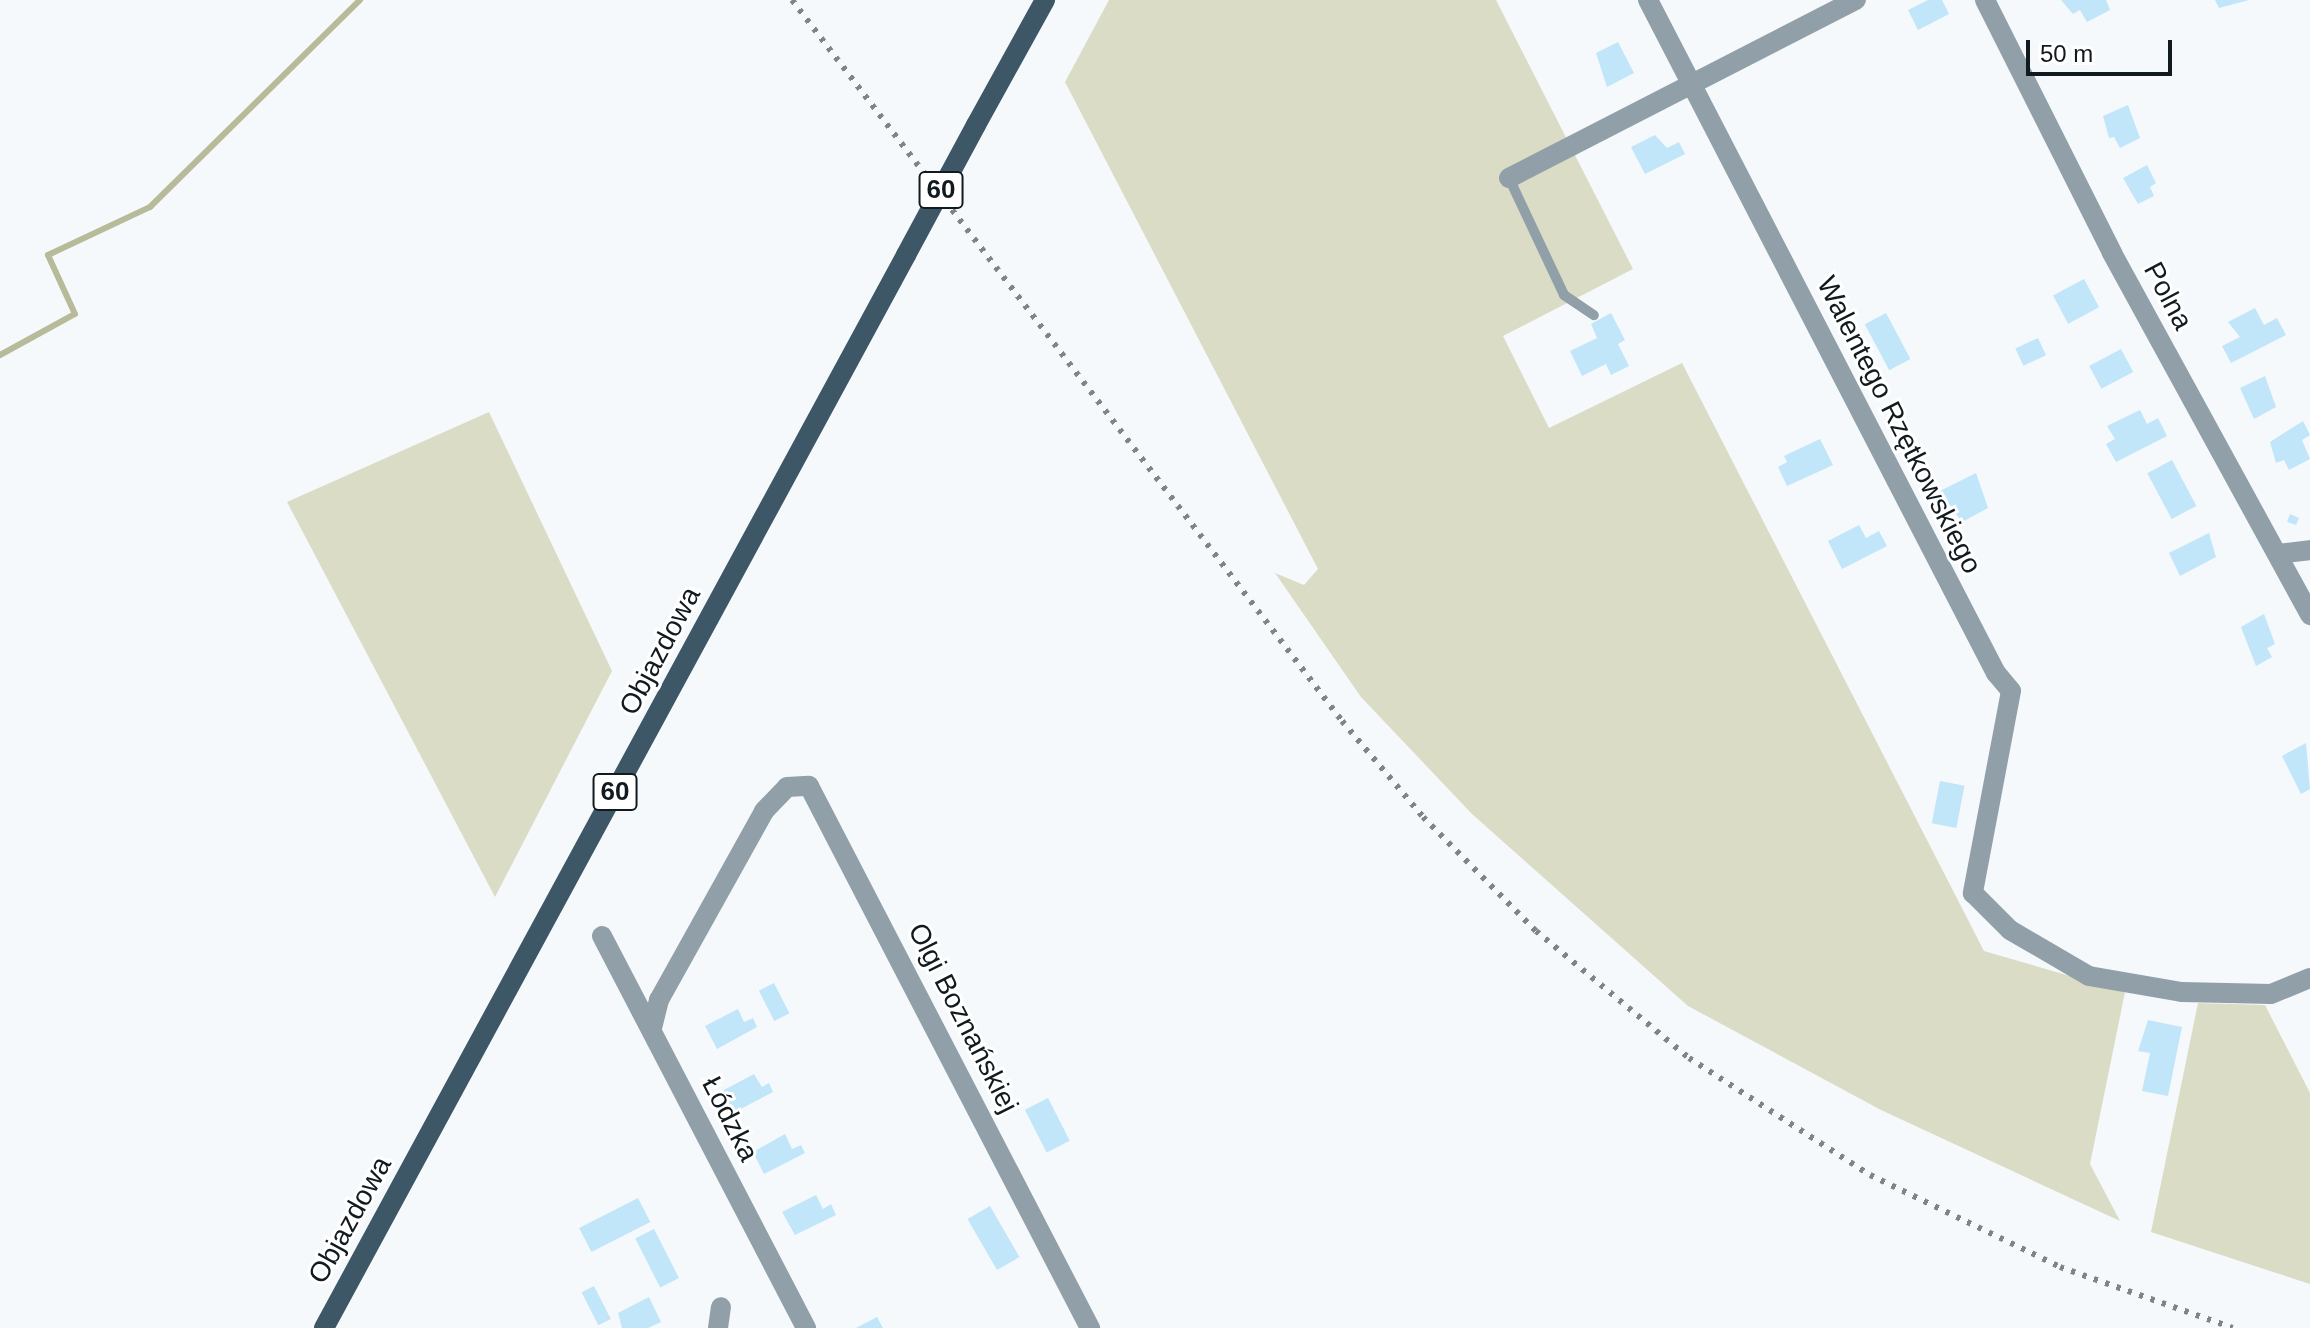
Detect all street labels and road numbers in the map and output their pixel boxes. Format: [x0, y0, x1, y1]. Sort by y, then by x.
road number: 60 [917, 168, 965, 212]
street label: Polna [2136, 256, 2200, 336]
street label: Walentego Rzętkowskiego [1809, 271, 1989, 579]
street label: Objazdowa [612, 581, 708, 721]
road number: 60 [591, 770, 639, 814]
street label: Olgi Boznańskiej [901, 917, 1025, 1119]
street label: Łódzka [695, 1071, 765, 1167]
street label: Objazdowa [301, 1151, 399, 1289]

